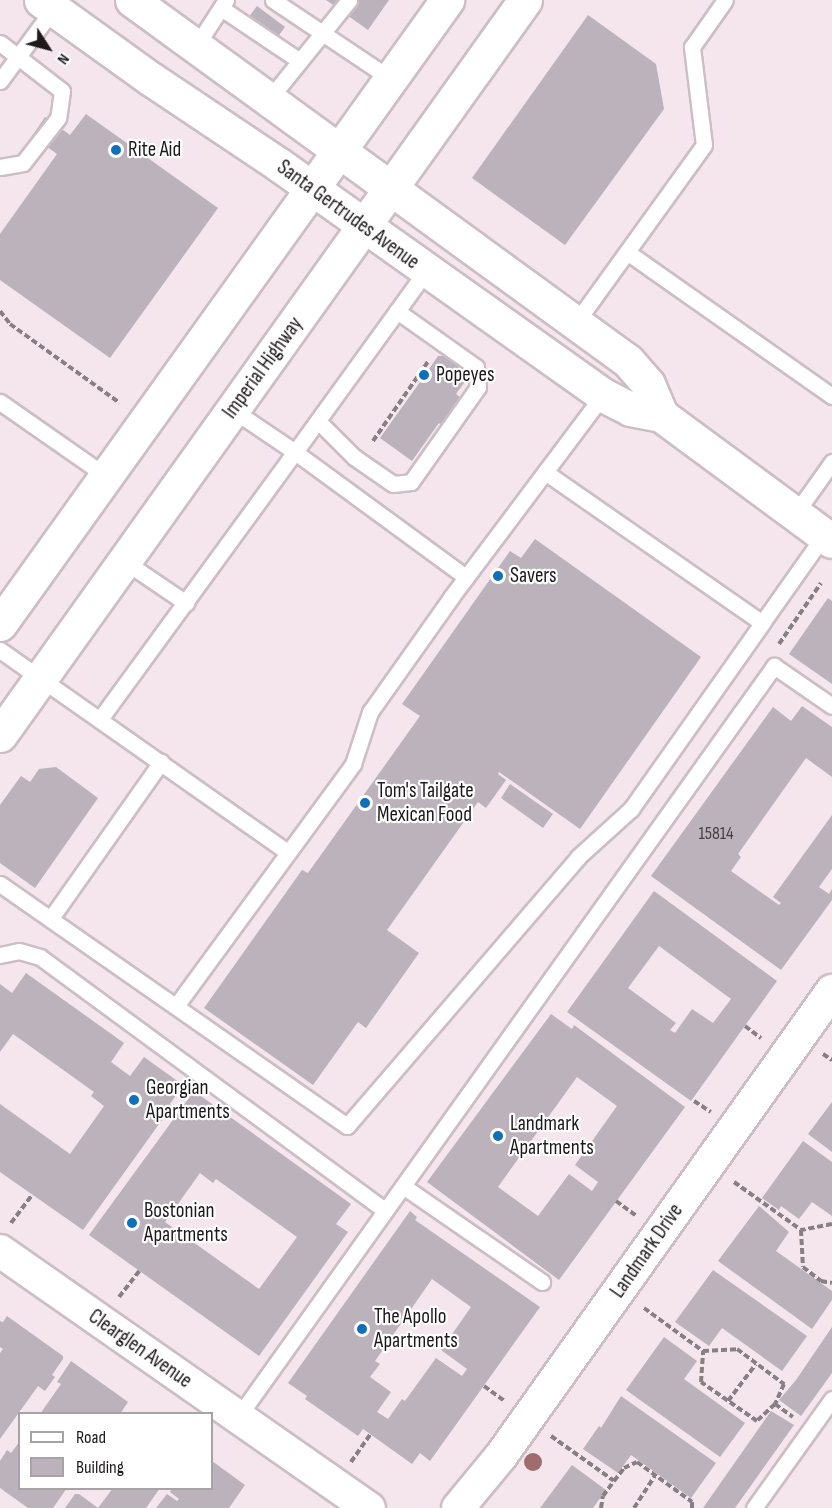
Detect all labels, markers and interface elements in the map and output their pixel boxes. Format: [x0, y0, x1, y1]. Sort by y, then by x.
north arrow [18, 18, 78, 78]
text: N [53, 50, 73, 68]
place label: Rite Aid [128, 137, 181, 163]
marker: Rite Aid [109, 143, 123, 157]
street label: Santa Gertrudes Avenue [272, 155, 424, 275]
street label: Imperial Highway [218, 312, 308, 424]
place label: Popeyes [436, 362, 494, 388]
marker: Popeyes [417, 368, 431, 382]
place label: Savers [510, 563, 557, 589]
marker: Savers [491, 569, 505, 583]
place label: Tom's Tailgate Mexican Food [377, 778, 474, 828]
marker: Tom's Tailgate Mexican Food [358, 796, 372, 810]
house number: 15814 [698, 823, 734, 845]
place label: Georgian Apartments [146, 1075, 230, 1125]
marker: Georgian Apartments [127, 1093, 141, 1107]
place label: Landmark Apartments [510, 1111, 594, 1161]
marker: Landmark Apartments [491, 1129, 505, 1143]
place label: Bostonian Apartments [144, 1198, 228, 1248]
street label: Landmark Drive [605, 1199, 689, 1303]
marker: Bostonian Apartments [125, 1216, 139, 1230]
street label: Clearglen Avenue [83, 1304, 197, 1394]
place label: The Apollo Apartments [374, 1304, 458, 1354]
marker: The Apollo Apartments [355, 1322, 369, 1336]
legend [18, 1412, 213, 1490]
text: Road [76, 1427, 106, 1448]
text: Building [76, 1457, 124, 1478]

